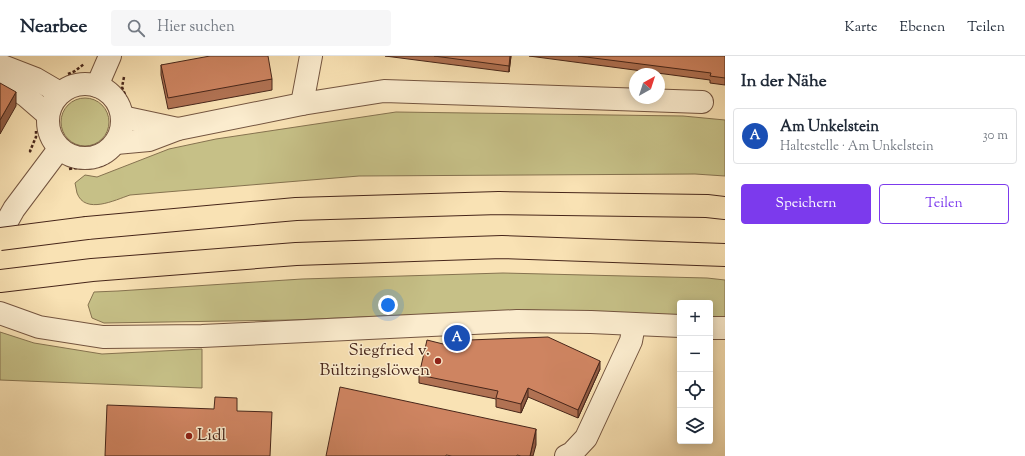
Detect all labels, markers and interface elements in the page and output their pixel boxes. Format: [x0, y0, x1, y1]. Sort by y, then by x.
search box [111, 10, 391, 46]
text: Nearbee [20, 14, 87, 41]
icon: search [125, 17, 147, 39]
text: Hier suchen [157, 17, 235, 38]
text: Karte [845, 18, 878, 38]
text: Ebenen [900, 18, 945, 38]
text: Teilen [967, 18, 1005, 38]
north arrow [629, 68, 665, 104]
text: In der Nähe [741, 70, 827, 94]
text: Am Unkelstein [780, 117, 879, 138]
text: A [750, 127, 760, 145]
text: 30 m [982, 127, 1008, 145]
text: Haltestelle · Am Unkelstein [780, 138, 934, 156]
button: Speichern [741, 184, 871, 224]
button: Teilen [879, 184, 1009, 224]
your location [378, 295, 398, 315]
map controls [677, 300, 713, 444]
button: + [677, 300, 713, 336]
pin: A [444, 323, 470, 353]
button: − [677, 336, 713, 372]
place label: Siegfried v. Bültzingslöwen [319, 339, 430, 383]
marker: Siegfried v. Bültzingslöwen [433, 356, 443, 366]
button: locate [677, 372, 713, 408]
button: layers [677, 408, 713, 444]
place label: Lidl [197, 424, 227, 448]
marker: Lidl [184, 431, 194, 441]

